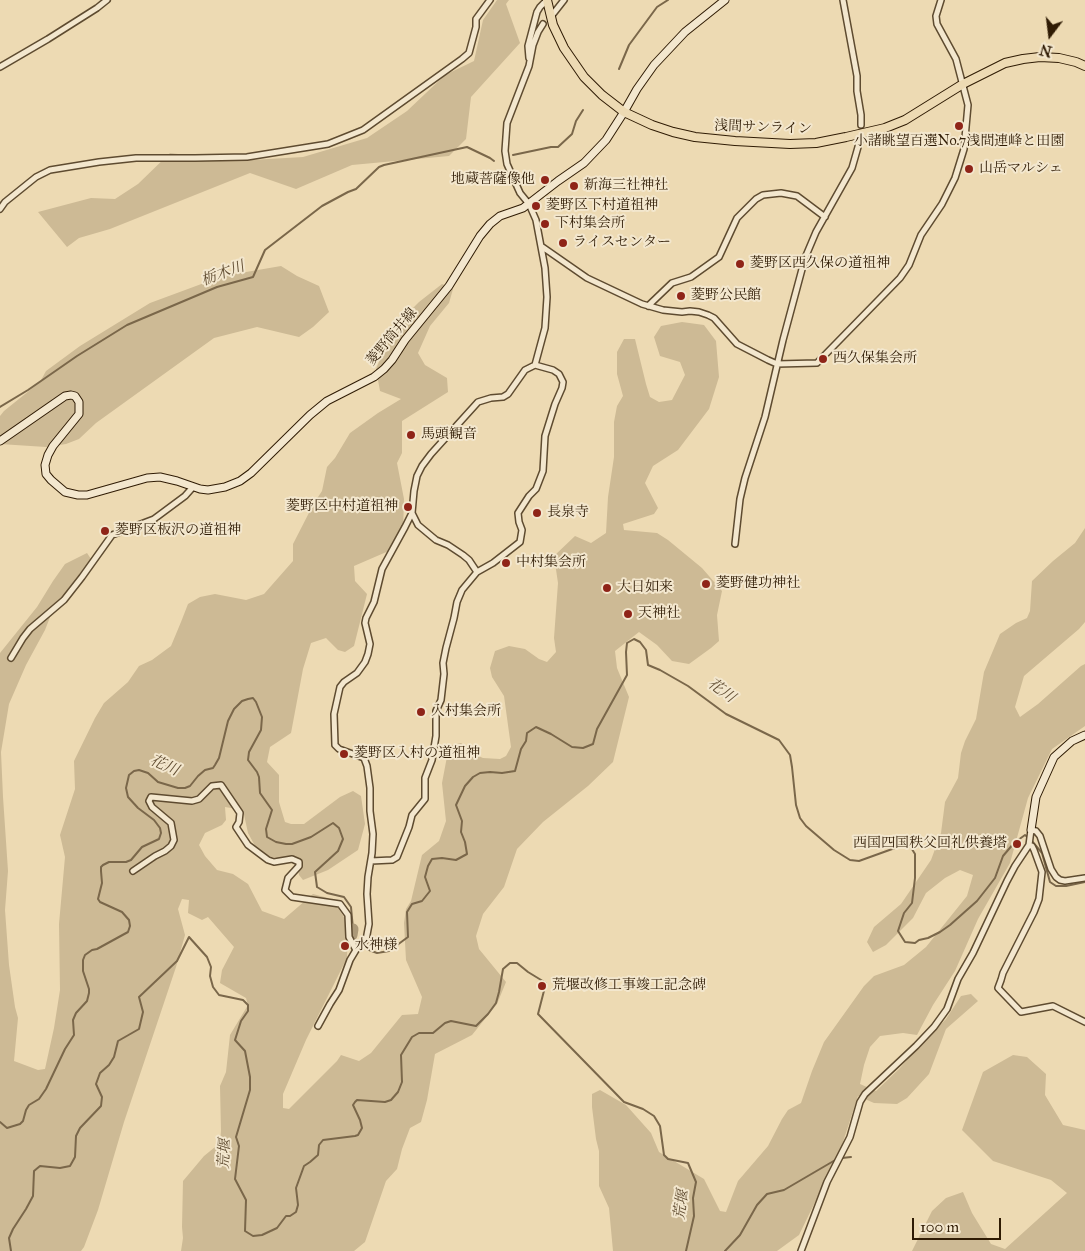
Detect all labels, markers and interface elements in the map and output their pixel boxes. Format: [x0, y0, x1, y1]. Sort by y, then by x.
north arrow [1025, 10, 1075, 60]
text: N [1038, 40, 1054, 60]
street label: 浅間サンライン [714, 118, 812, 138]
marker: 小諸眺望百選No.7浅間連峰と田園 [953, 120, 965, 132]
place label: 小諸眺望百選No.7浅間連峰と田園 [854, 134, 1064, 150]
place label: 山岳マルシェ [979, 161, 1063, 177]
marker: 山岳マルシェ [963, 163, 975, 175]
place label: 地蔵菩薩像他 [451, 172, 535, 188]
marker: 地蔵菩薩像他 [539, 174, 551, 186]
place label: 新海三社神社 [584, 178, 668, 194]
marker: 新海三社神社 [568, 180, 580, 192]
place label: 菱野区下村道祖神 [546, 198, 658, 214]
marker: 菱野区下村道祖神 [530, 200, 542, 212]
place label: 下村集会所 [555, 216, 625, 232]
marker: 下村集会所 [539, 218, 551, 230]
place label: ライスセンター [573, 235, 671, 251]
marker: ライスセンター [557, 237, 569, 249]
place label: 菱野区西久保の道祖神 [750, 256, 890, 272]
water label: 栃木川 [199, 258, 247, 290]
marker: 菱野区西久保の道祖神 [734, 258, 746, 270]
place label: 菱野公民館 [691, 288, 761, 304]
marker: 菱野公民館 [675, 290, 687, 302]
street label: 菱野筒井線 [363, 305, 421, 369]
place label: 西久保集会所 [833, 351, 917, 367]
marker: 西久保集会所 [817, 353, 829, 365]
place label: 馬頭観音 [421, 427, 477, 443]
marker: 馬頭観音 [405, 429, 417, 441]
place label: 菱野区中村道祖神 [286, 499, 398, 515]
marker: 菱野区中村道祖神 [402, 501, 414, 513]
place label: 長泉寺 [547, 505, 589, 521]
marker: 長泉寺 [531, 507, 543, 519]
place label: 菱野区板沢の道祖神 [115, 523, 241, 539]
marker: 菱野区板沢の道祖神 [99, 525, 111, 537]
place label: 中村集会所 [516, 555, 586, 571]
marker: 中村集会所 [500, 557, 512, 569]
place label: 菱野健功神社 [716, 576, 800, 592]
marker: 菱野健功神社 [700, 578, 712, 590]
place label: 大日如来 [617, 580, 673, 596]
marker: 大日如来 [601, 582, 613, 594]
place label: 天神社 [638, 606, 680, 622]
marker: 天神社 [622, 608, 634, 620]
water label: 花川 [704, 675, 738, 707]
place label: 入村集会所 [431, 704, 501, 720]
marker: 入村集会所 [415, 706, 427, 718]
place label: 菱野区入村の道祖神 [354, 746, 480, 762]
marker: 菱野区入村の道祖神 [338, 748, 350, 760]
water label: 花川 [147, 752, 181, 780]
place label: 西国四国秩父回礼供養塔 [853, 836, 1007, 852]
marker: 西国四国秩父回礼供養塔 [1011, 838, 1023, 850]
place label: 水神様 [355, 938, 397, 954]
marker: 水神様 [339, 940, 351, 952]
place label: 荒堰改修工事竣工記念碑 [552, 978, 706, 994]
marker: 荒堰改修工事竣工記念碑 [536, 980, 548, 992]
water label: 荒堰 [215, 1139, 235, 1169]
water label: 荒堰 [671, 1189, 693, 1221]
scale bar [915, 1208, 1004, 1240]
text: 100 m [920, 1218, 959, 1236]

